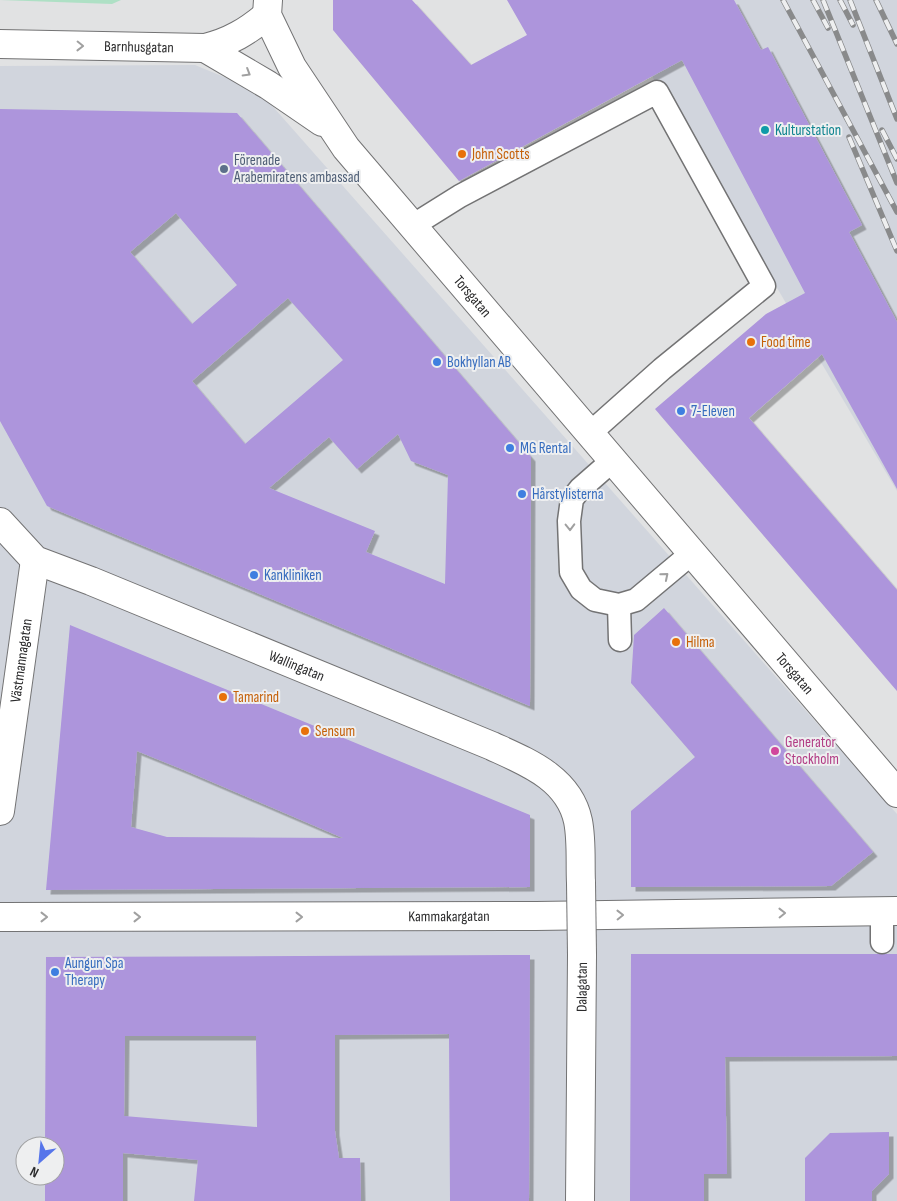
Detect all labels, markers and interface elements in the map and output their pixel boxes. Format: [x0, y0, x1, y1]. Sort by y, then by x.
street label: Barnhusgatan [104, 37, 174, 57]
one-way arrow [76, 41, 84, 51]
one-way arrow [242, 66, 251, 76]
place label: Kulturstation [775, 121, 841, 140]
marker: Kulturstation [759, 124, 771, 136]
place label: John Scotts [471, 145, 530, 164]
marker: John Scotts [456, 148, 468, 160]
place label: Förenade Arabemiratens ambassad [233, 151, 360, 187]
marker: Förenade Arabemiratens ambassad [218, 163, 230, 175]
street label: Torsgatan [449, 272, 495, 321]
place label: Food time [761, 333, 811, 352]
marker: Food time [745, 336, 757, 348]
place label: Bokhyllan AB [447, 353, 511, 372]
marker: Bokhyllan AB [431, 356, 443, 368]
place label: 7-Eleven [691, 402, 735, 421]
marker: 7-Eleven [675, 405, 687, 417]
place label: MG Rental [520, 439, 571, 458]
marker: MG Rental [504, 442, 516, 454]
place label: Hårstylisterna [532, 485, 604, 504]
marker: Hårstylisterna [516, 488, 528, 500]
one-way arrow [564, 524, 575, 532]
place label: Kankliniken [264, 566, 322, 585]
marker: Kankliniken [248, 569, 260, 581]
one-way arrow [660, 572, 669, 581]
street label: Västmannagatan [6, 617, 37, 704]
place label: Hilma [686, 633, 715, 652]
marker: Hilma [670, 636, 682, 648]
street label: Wallingatan [266, 646, 327, 686]
street label: Torsgatan [771, 649, 818, 698]
place label: Tamarind [233, 688, 279, 707]
marker: Tamarind [217, 691, 229, 703]
place label: Sensum [315, 722, 355, 741]
marker: Sensum [299, 725, 311, 737]
place label: Generator Stockholm [785, 733, 839, 769]
marker: Generator Stockholm [769, 745, 781, 757]
street label: Kammakargatan [408, 907, 490, 926]
one-way arrow [778, 908, 786, 918]
one-way arrow [616, 910, 624, 920]
one-way arrow [40, 912, 48, 922]
one-way arrow [134, 912, 141, 922]
one-way arrow [296, 912, 304, 922]
place label: Aungun Spa Therapy [64, 954, 124, 990]
street label: Dalagatan [573, 962, 592, 1012]
marker: Aungun Spa Therapy [49, 966, 61, 978]
north arrow [15, 1136, 65, 1186]
text: N [27, 1163, 42, 1181]

